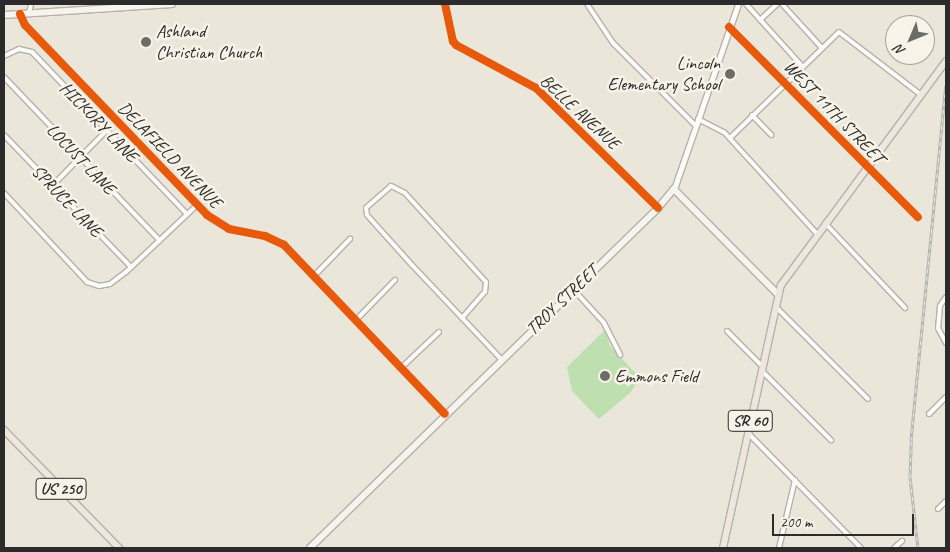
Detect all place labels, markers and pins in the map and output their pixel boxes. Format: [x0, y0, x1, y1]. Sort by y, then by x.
place label: Ashland Christian Church [156, 21, 263, 64]
marker: Ashland Christian Church [140, 36, 152, 48]
place label: Lincoln Elementary School [608, 53, 720, 96]
marker: Lincoln Elementary School [724, 68, 736, 80]
place label: Emmons Field [615, 365, 698, 387]
marker: Emmons Field [599, 370, 611, 382]

